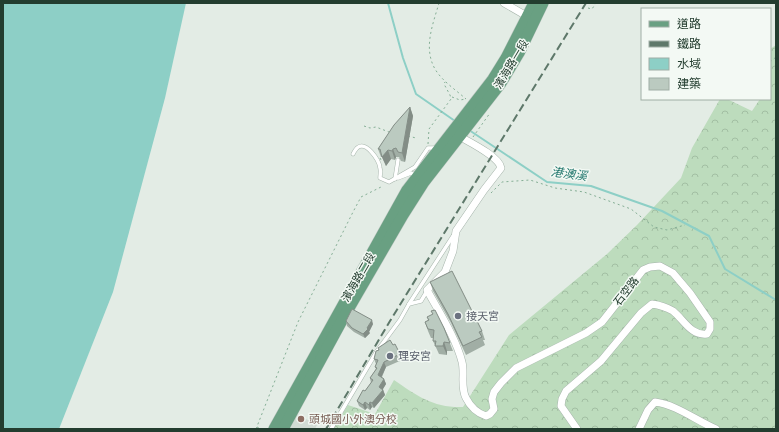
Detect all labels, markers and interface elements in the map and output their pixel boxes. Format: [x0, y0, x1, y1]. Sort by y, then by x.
legend [641, 8, 771, 100]
text: 道路 [677, 17, 701, 31]
street label: 濱海路一段 [492, 37, 531, 91]
text: 鐵路 [677, 37, 701, 51]
text: 水域 [677, 57, 701, 71]
text: 建築 [677, 77, 701, 91]
water label: 港澳溪 [550, 165, 590, 184]
street label: 濱海路二段 [339, 250, 378, 304]
street label: 石空路 [611, 274, 642, 308]
place label: 接天宮 [466, 310, 499, 323]
marker: 接天宮 [453, 311, 463, 321]
place label: 理安宮 [398, 350, 431, 363]
marker: 理安宮 [385, 351, 395, 361]
place label: 頭城國小外澳分校 [309, 413, 397, 426]
marker: 頭城國小外澳分校 [296, 414, 306, 424]

